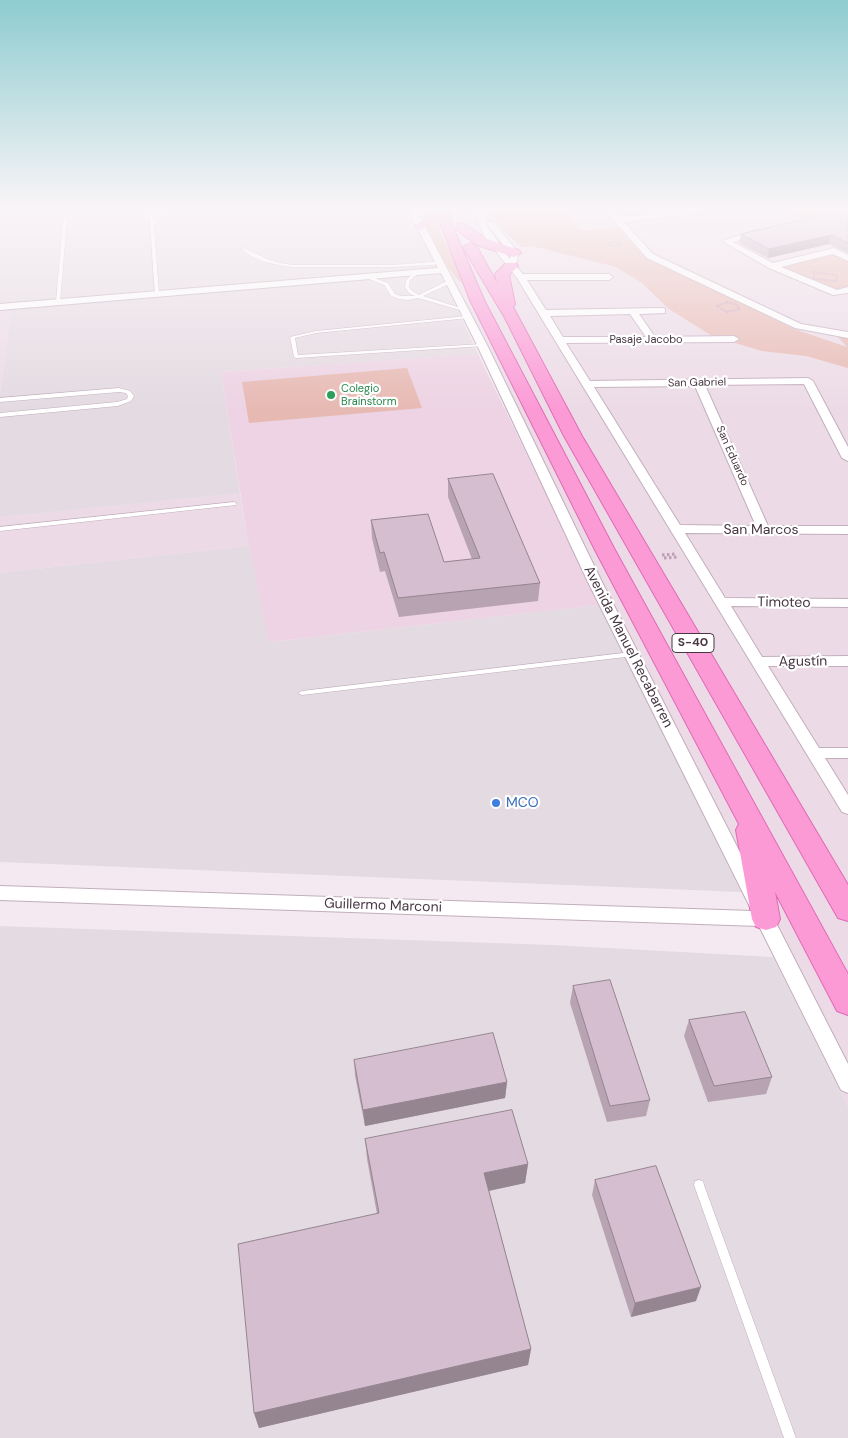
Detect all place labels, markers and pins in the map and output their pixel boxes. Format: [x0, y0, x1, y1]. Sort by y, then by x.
place label: Colegio Brainstorm [341, 382, 396, 408]
marker: Colegio Brainstorm [325, 389, 337, 401]
place label: MCO [506, 795, 539, 811]
marker: MCO [490, 797, 502, 809]

